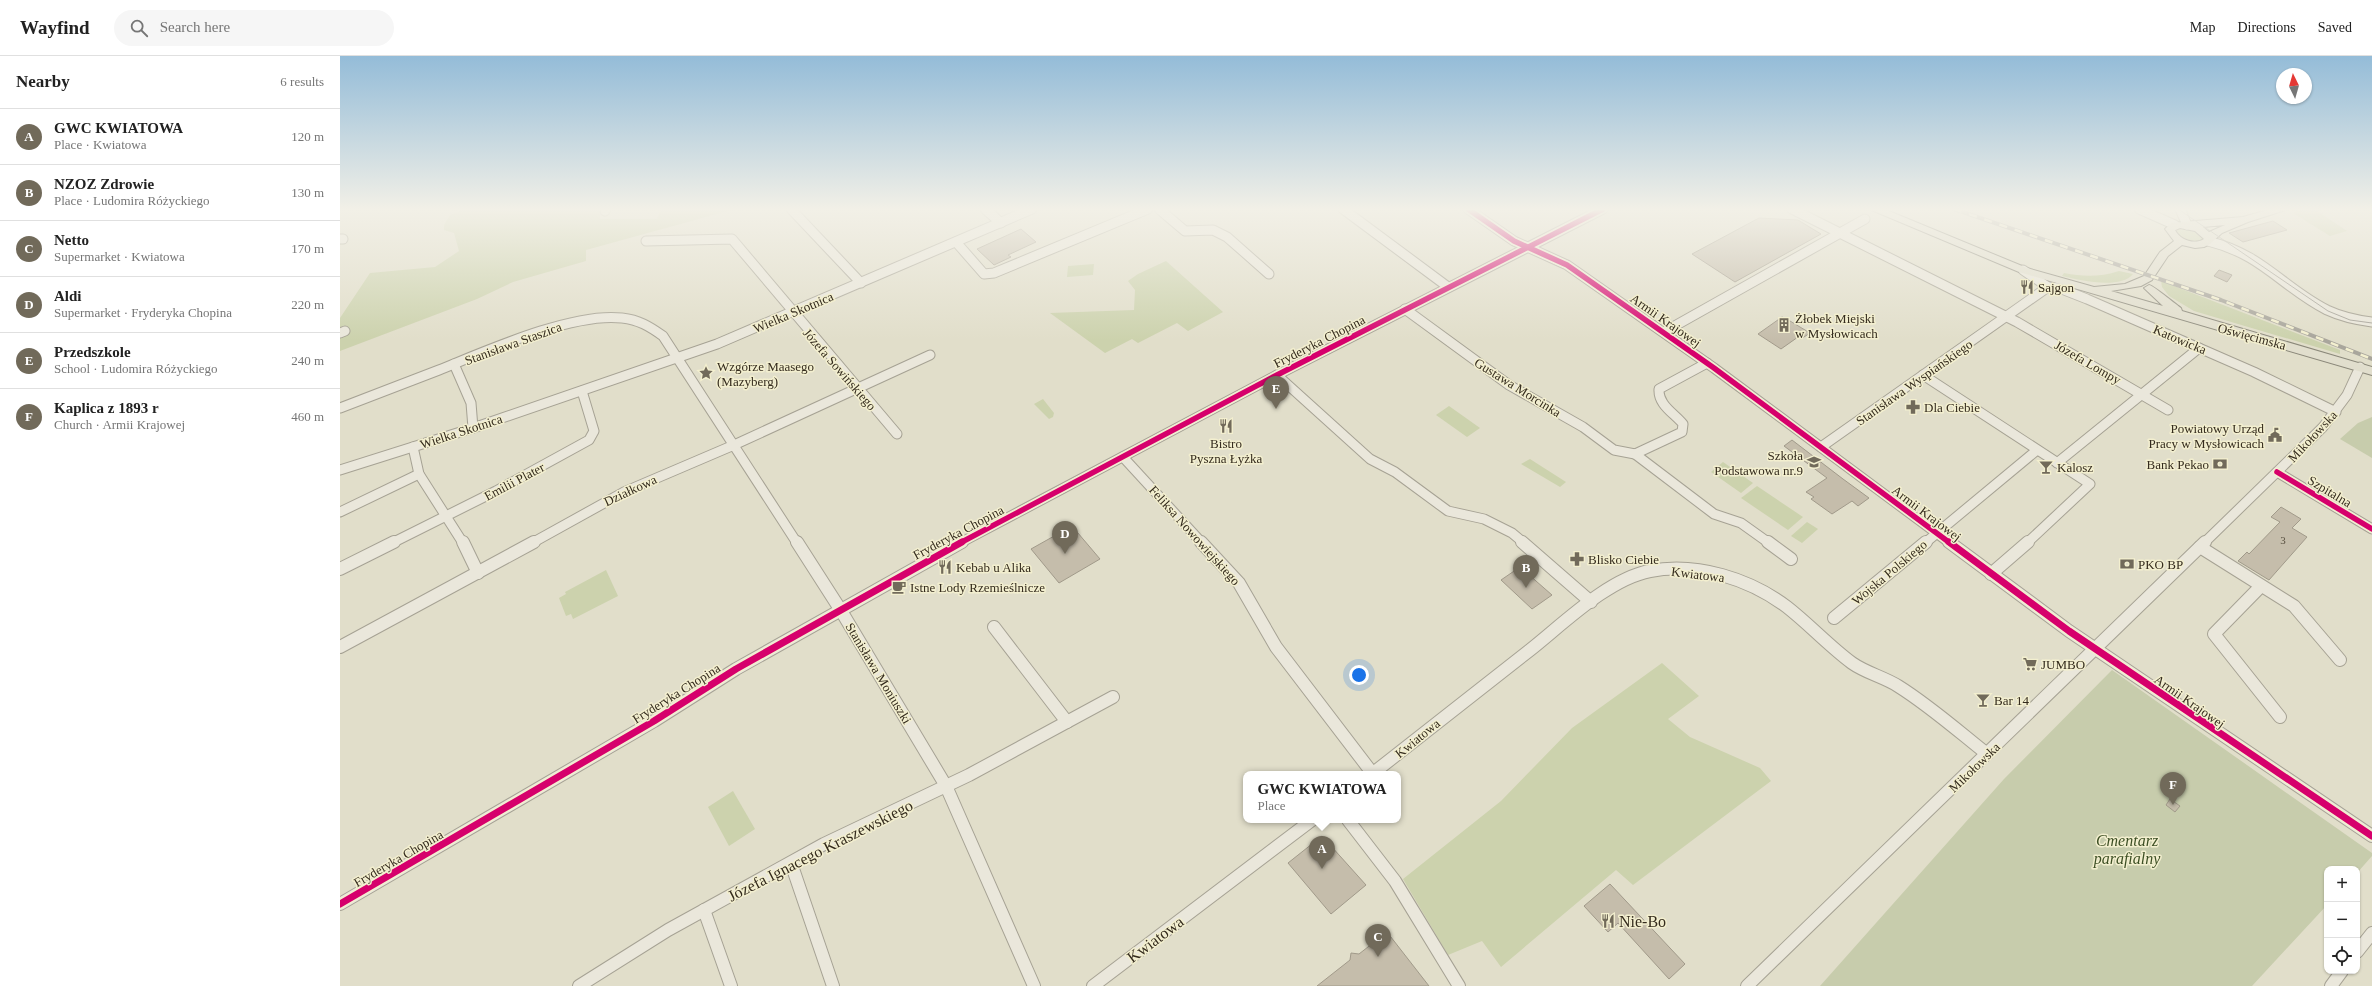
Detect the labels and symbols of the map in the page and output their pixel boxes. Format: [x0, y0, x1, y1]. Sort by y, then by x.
north arrow [2276, 68, 2312, 104]
restaurant icon: Sajgon [2019, 279, 2035, 295]
place label: Sajgon [2038, 280, 2075, 295]
street label: Wielka Skotnica [751, 289, 836, 336]
street label: Armii Krajowej [1628, 291, 1704, 350]
place label: Żłobek Miejski w Mysłowicach [1795, 311, 1878, 341]
street label: Fryderyka Chopina [1271, 312, 1368, 371]
building icon: Żłobek Miejski w Mysłowicach [1776, 317, 1792, 333]
street label: Stanisława Staszica [463, 319, 564, 368]
street label: Oświęcimska [2216, 320, 2288, 353]
street label: Katowicka [2151, 322, 2209, 357]
street label: Józefa Sowińskiego [800, 325, 879, 413]
street label: Stanisława Wyspiańskiego [1853, 336, 1975, 428]
street label: Józefa Lompy [2052, 337, 2124, 388]
street label: Gustawa Morcinka [1472, 355, 1564, 420]
place label: Wzgórze Maasego (Mazyberg) [717, 359, 814, 389]
place icon: Wzgórze Maasego (Mazyberg) [698, 365, 714, 381]
pin: E [1263, 376, 1289, 409]
pharmacy icon: Dla Ciebie [1905, 399, 1921, 415]
place label: Dla Ciebie [1924, 400, 1980, 415]
street label: Mikołowska [2285, 407, 2340, 465]
street label: Wielka Skotnica [418, 411, 504, 452]
restaurant icon: Bistro Pyszna Łyżka [1218, 418, 1234, 434]
place label: Powiatowy Urząd Pracy w Mysłowicach [2148, 421, 2264, 451]
public building icon: Powiatowy Urząd Pracy w Mysłowicach [2267, 427, 2283, 443]
place label: Bistro Pyszna Łyżka [1190, 436, 1263, 466]
place label: Szkoła Podstawowa nr.9 [1714, 448, 1803, 478]
school or university icon: Szkoła Podstawowa nr.9 [1806, 454, 1822, 470]
bank icon: Bank Pekao [2212, 456, 2228, 472]
place label: Bank Pekao [2147, 457, 2209, 472]
street label: Emilii Plater [482, 459, 548, 504]
bar icon: Kalosz [2038, 459, 2054, 475]
place label: Kalosz [2057, 460, 2093, 475]
street label: Działkowa [602, 472, 659, 509]
street label: Szpitalna [2305, 473, 2355, 510]
street label: Feliksa Nowowiejskiego [1146, 482, 1243, 588]
street label: Armii Krajowej [1889, 483, 1964, 544]
street label: Fryderyka Chopina [910, 502, 1006, 563]
pin: D [1052, 521, 1078, 554]
house number: 3 [2280, 534, 2286, 546]
street label: Wojska Polskiego [1849, 537, 1930, 608]
pharmacy icon: Blisko Ciebie [1569, 551, 1585, 567]
place label: Blisko Ciebie [1588, 552, 1659, 567]
pin: B [1513, 555, 1539, 588]
bank icon: PKO BP [2119, 556, 2135, 572]
place label: PKO BP [2138, 557, 2183, 572]
restaurant icon: Kebab u Alika [937, 559, 953, 575]
place label: Kebab u Alika [956, 560, 1031, 575]
street label: Kwiatowa [1671, 564, 1726, 585]
cafe icon: Istne Lody Rzemieślnicze [891, 579, 907, 595]
place label: Istne Lody Rzemieślnicze [910, 580, 1045, 595]
street label: Stanisława Moniuszki [842, 620, 915, 727]
supermarket icon: JUMBO [2022, 656, 2038, 672]
place label: JUMBO [2041, 657, 2085, 672]
street label: Fryderyka Chopina [630, 660, 723, 726]
your location [1349, 665, 1369, 685]
street label: Armii Krajowej [2152, 672, 2228, 731]
bar icon: Bar 14 [1975, 692, 1991, 708]
place label: Bar 14 [1994, 693, 2030, 708]
street label: Kwiatowa [1392, 716, 1443, 761]
street label: Mikołowska [1946, 739, 2003, 795]
pin: F [2160, 772, 2186, 805]
street label: Józefa Ignacego Kraszewskiego [725, 796, 916, 905]
street label: Fryderyka Chopina [351, 827, 446, 890]
park label: Cmentarz parafialny [2093, 832, 2161, 868]
pin: A [1309, 836, 1335, 869]
street label: Kwiatowa [1124, 913, 1187, 966]
restaurant icon: Nie-Bo [1600, 913, 1616, 929]
place label: Nie-Bo [1619, 913, 1666, 930]
pin: C [1365, 924, 1391, 957]

